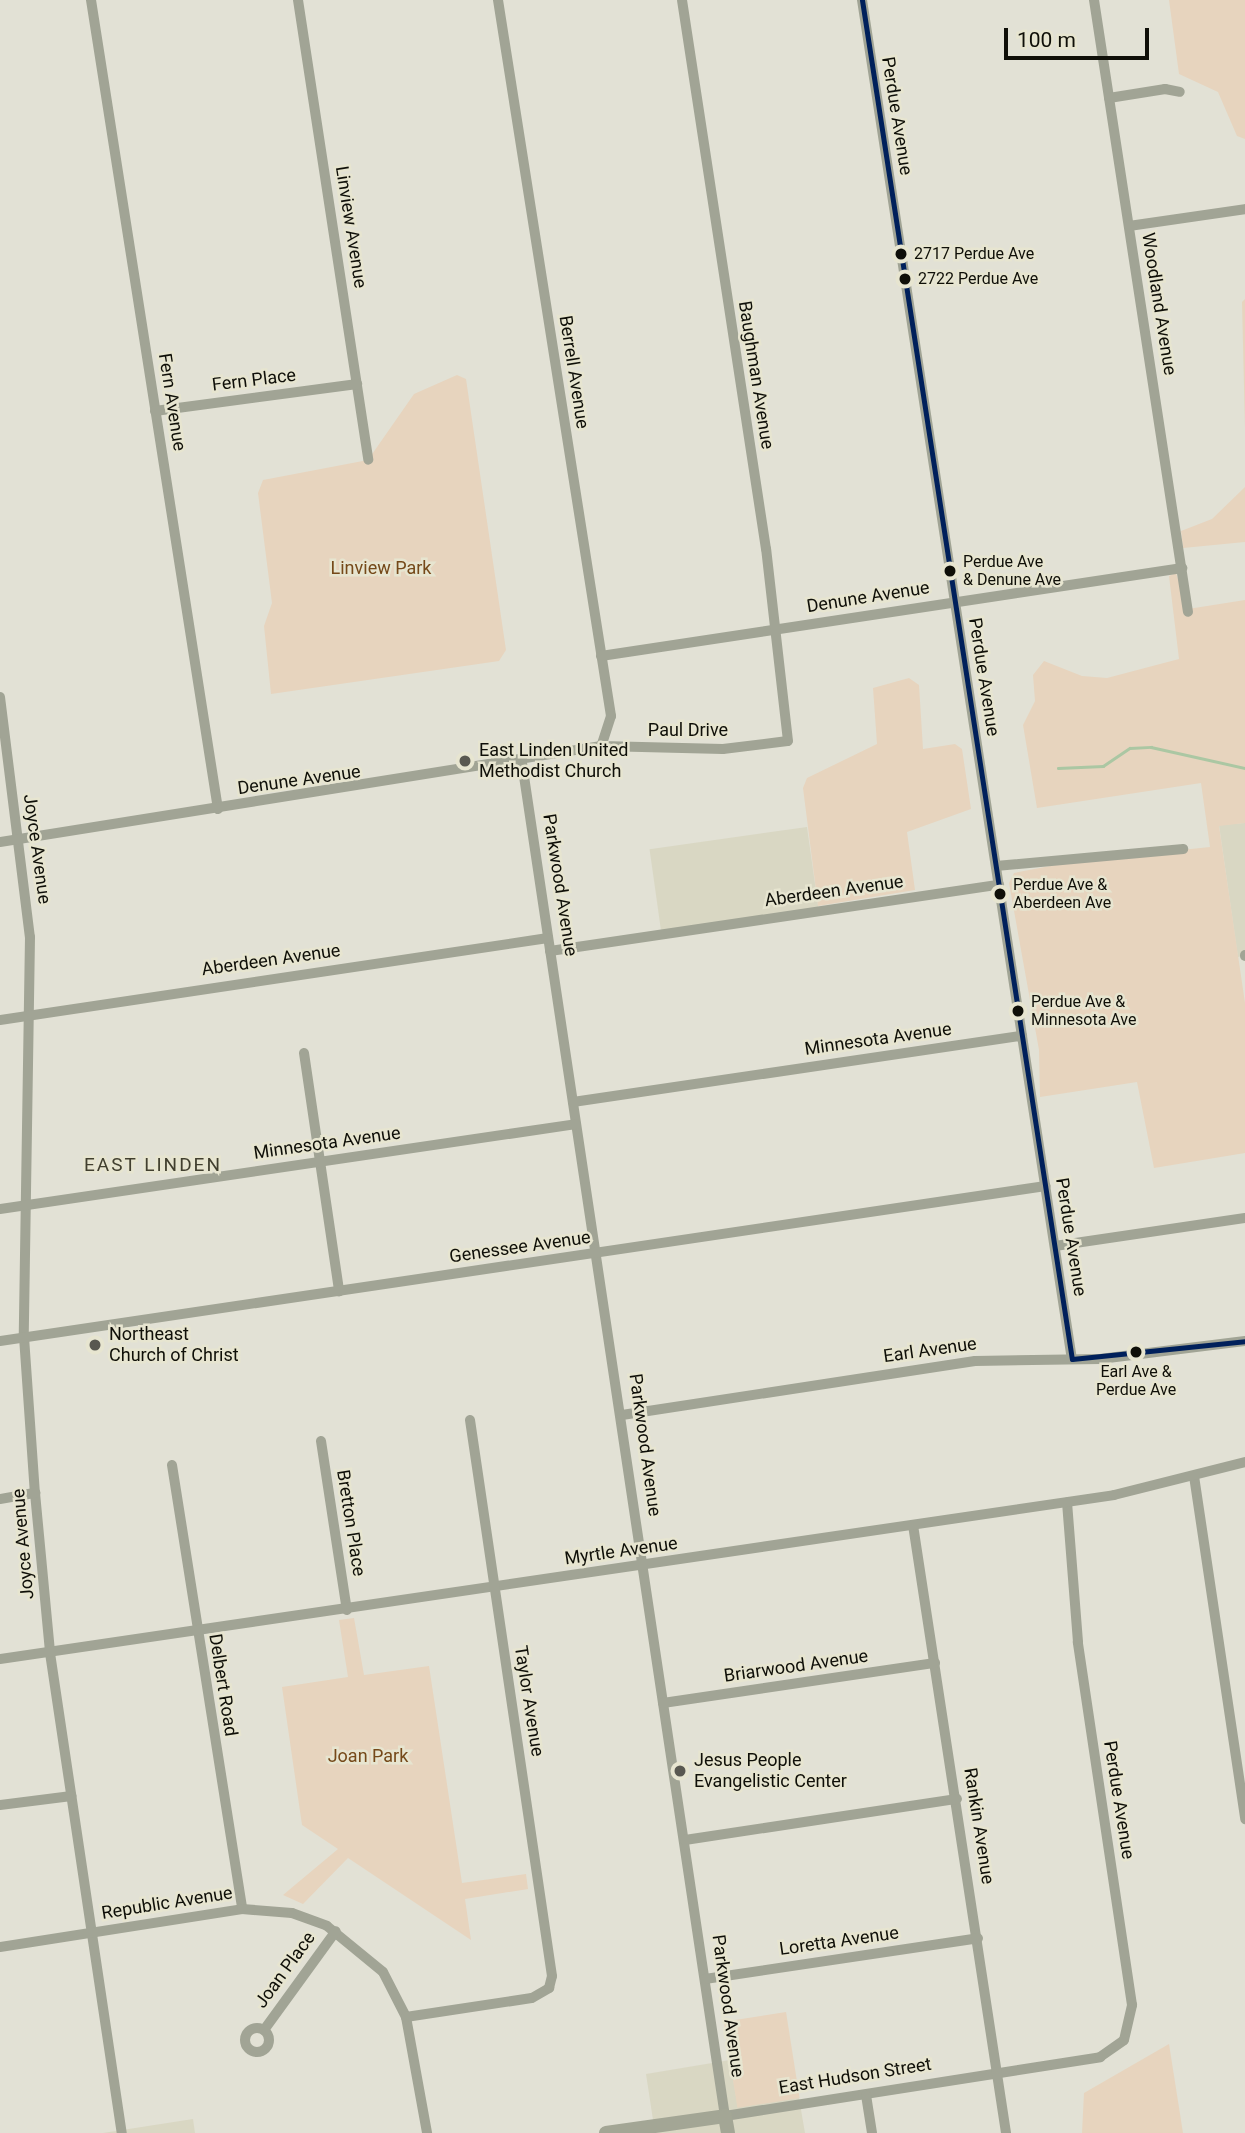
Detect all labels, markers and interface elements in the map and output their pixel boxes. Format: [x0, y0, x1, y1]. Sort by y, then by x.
scale bar [1007, 14, 1152, 58]
text: 100 m [1017, 28, 1076, 52]
street label: Perdue Avenue [877, 55, 917, 177]
street label: Linview Avenue [331, 164, 371, 290]
street label: Woodland Avenue [1137, 231, 1181, 377]
place label: 2717 Perdue Ave [914, 244, 1034, 264]
marker: 2717 Perdue Ave [894, 247, 908, 261]
place label: 2722 Perdue Ave [918, 269, 1038, 289]
marker: 2722 Perdue Ave [898, 272, 912, 286]
street label: Baughman Avenue [734, 299, 778, 451]
street label: Berrell Avenue [554, 314, 594, 430]
street label: Fern Avenue [154, 352, 190, 452]
street label: Fern Place [211, 364, 297, 396]
place label: Perdue Ave & Denune Ave [963, 552, 1061, 590]
park label: Linview Park [331, 557, 431, 579]
marker: Perdue Ave & Denune Ave [943, 564, 957, 578]
street label: Denune Avenue [805, 577, 931, 617]
street label: Perdue Avenue [964, 616, 1004, 738]
street label: Paul Drive [648, 719, 728, 741]
place label: East Linden United Methodist Church [479, 740, 628, 782]
marker: East Linden United Methodist Church [457, 753, 473, 769]
street label: Denune Avenue [236, 761, 362, 799]
street label: Joyce Avenue [19, 793, 55, 905]
street label: Parkwood Avenue [538, 812, 582, 958]
street label: Aberdeen Avenue [763, 871, 905, 911]
place label: Perdue Ave & Aberdeen Ave [1013, 875, 1111, 913]
marker: Perdue Ave & Aberdeen Ave [993, 887, 1007, 901]
street label: Aberdeen Avenue [200, 940, 342, 980]
place label: Perdue Ave & Minnesota Ave [1031, 992, 1136, 1030]
marker: Perdue Ave & Minnesota Ave [1011, 1004, 1025, 1018]
street label: Minnesota Avenue [803, 1018, 953, 1060]
street label: Minnesota Avenue [252, 1122, 402, 1164]
district label: EAST LINDEN [85, 1154, 221, 1176]
street label: Perdue Avenue [1051, 1176, 1091, 1298]
street label: Genessee Avenue [448, 1226, 592, 1268]
place label: Northeast Church of Christ [109, 1324, 239, 1366]
street label: Earl Avenue [882, 1333, 978, 1367]
marker: Northeast Church of Christ [87, 1337, 103, 1353]
marker: Earl Ave & Perdue Ave [1129, 1345, 1143, 1359]
place label: Earl Ave & Perdue Ave [1096, 1362, 1176, 1400]
street label: Parkwood Avenue [624, 1372, 666, 1518]
street label: Bretton Place [332, 1468, 370, 1578]
street label: Joyce Avenue [7, 1488, 39, 1600]
street label: Myrtle Avenue [563, 1532, 679, 1570]
street label: Delbert Road [204, 1632, 242, 1738]
street label: Taylor Avenue [510, 1644, 548, 1758]
street label: Briarwood Avenue [723, 1645, 869, 1687]
street label: Perdue Avenue [1099, 1739, 1139, 1861]
park label: Joan Park [328, 1745, 408, 1767]
place label: Jesus People Evangelistic Center [694, 1750, 847, 1792]
marker: Jesus People Evangelistic Center [672, 1763, 688, 1779]
street label: Rankin Avenue [959, 1766, 999, 1886]
street label: Republic Avenue [100, 1882, 234, 1924]
street label: Loretta Avenue [778, 1922, 900, 1960]
street label: Joan Place [250, 1928, 320, 2012]
street label: Parkwood Avenue [707, 1933, 749, 2079]
street label: East Hudson Street [777, 2053, 933, 2099]

